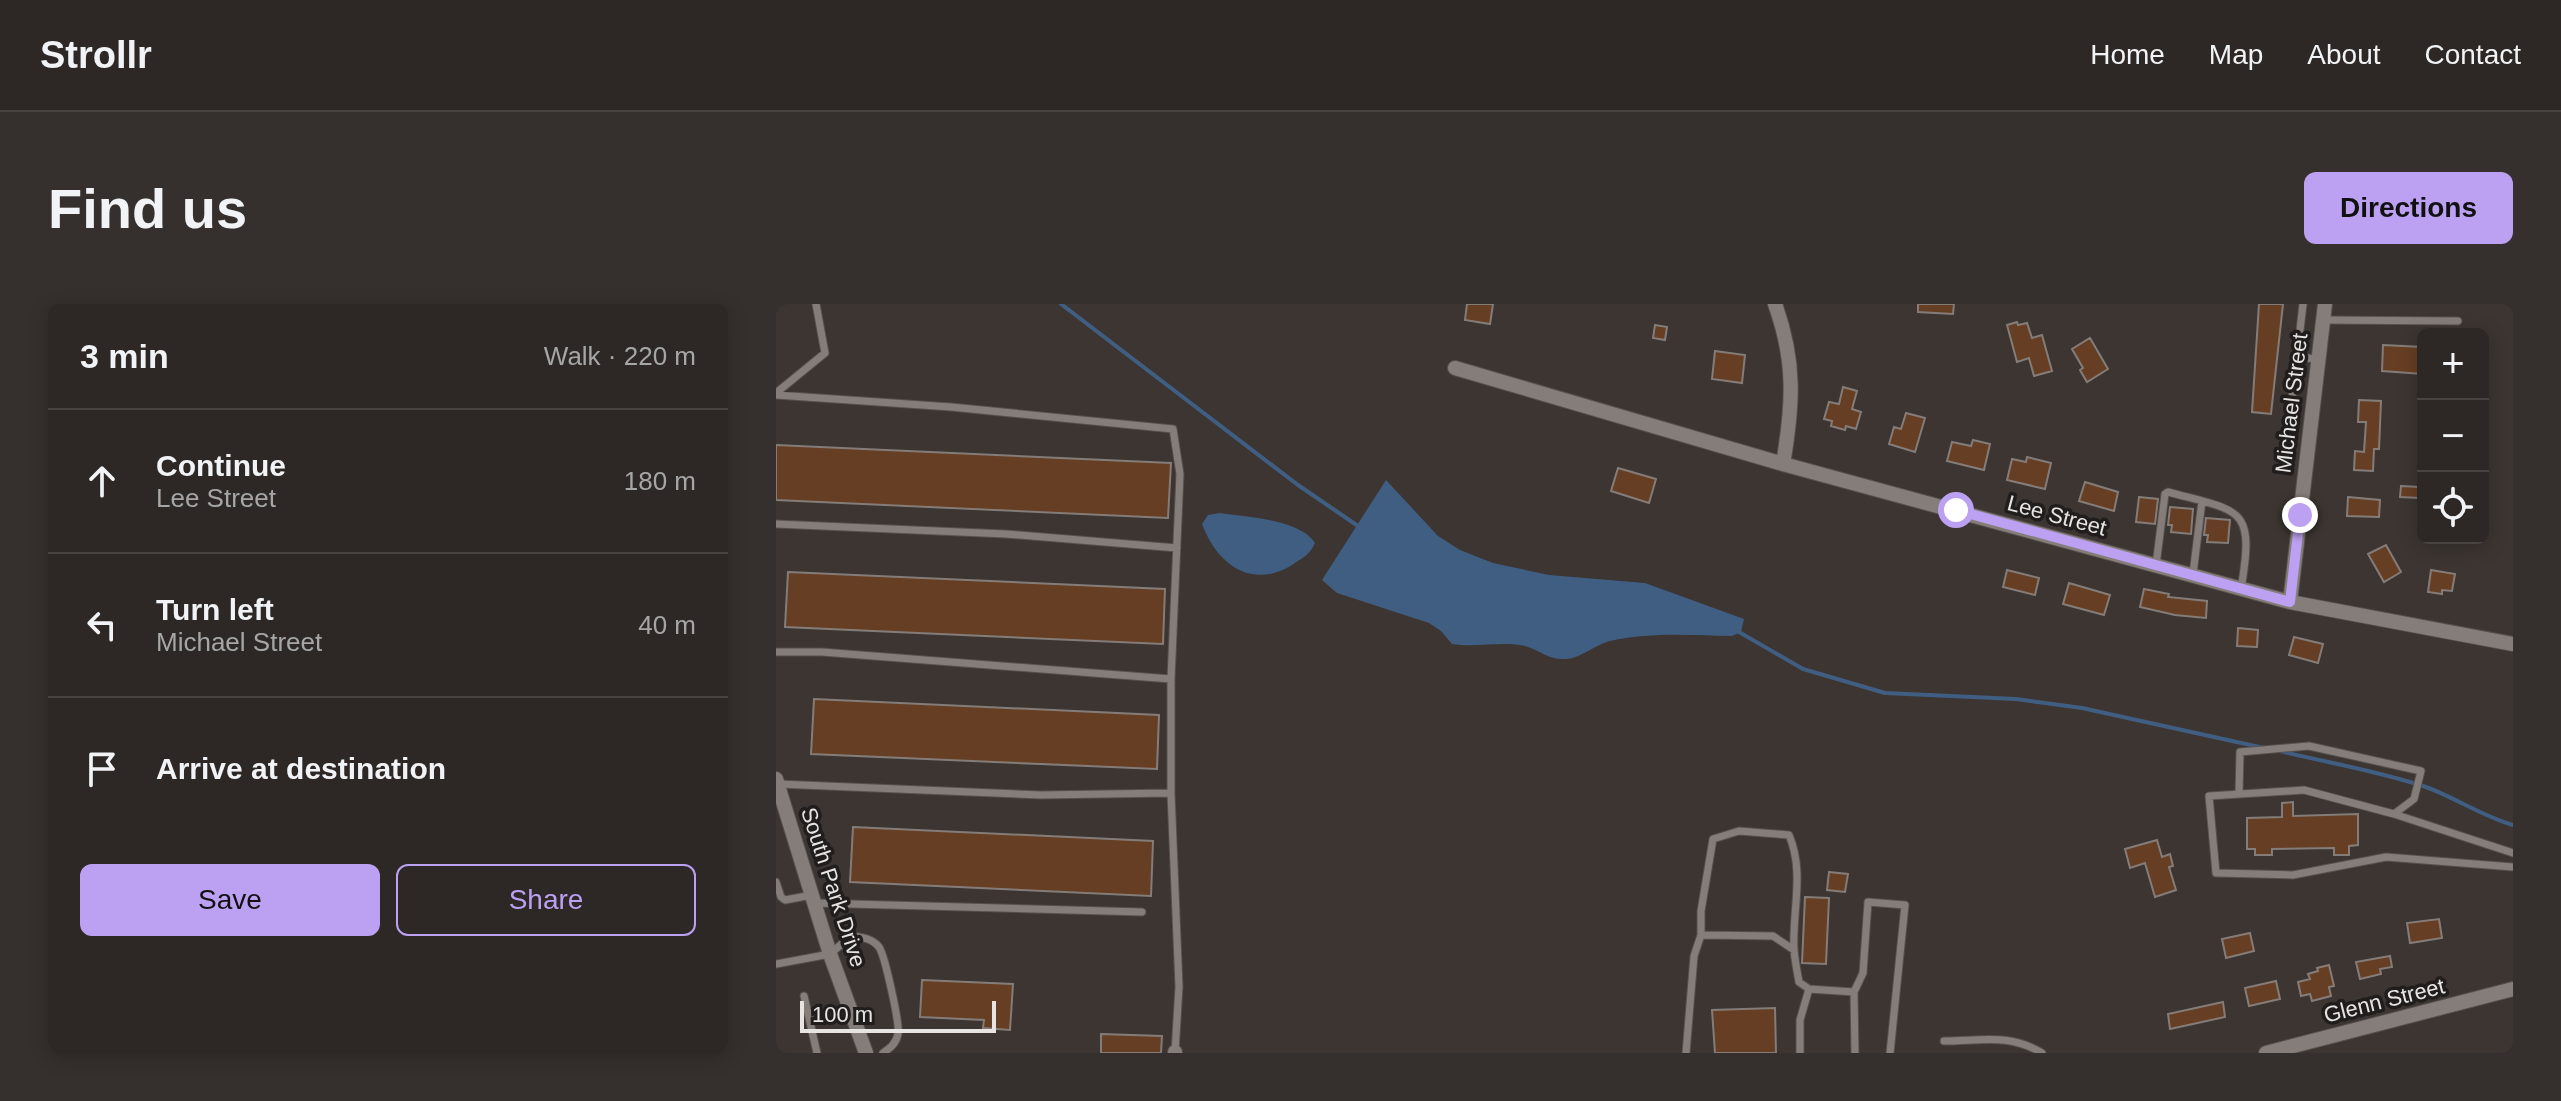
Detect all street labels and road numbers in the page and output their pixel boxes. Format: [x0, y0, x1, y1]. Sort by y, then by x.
street label: Michael Street [2271, 332, 2312, 474]
street label: Lee Street [2005, 490, 2109, 541]
street label: South Park Drive [796, 804, 871, 970]
street label: Glenn Street [2321, 973, 2447, 1028]

